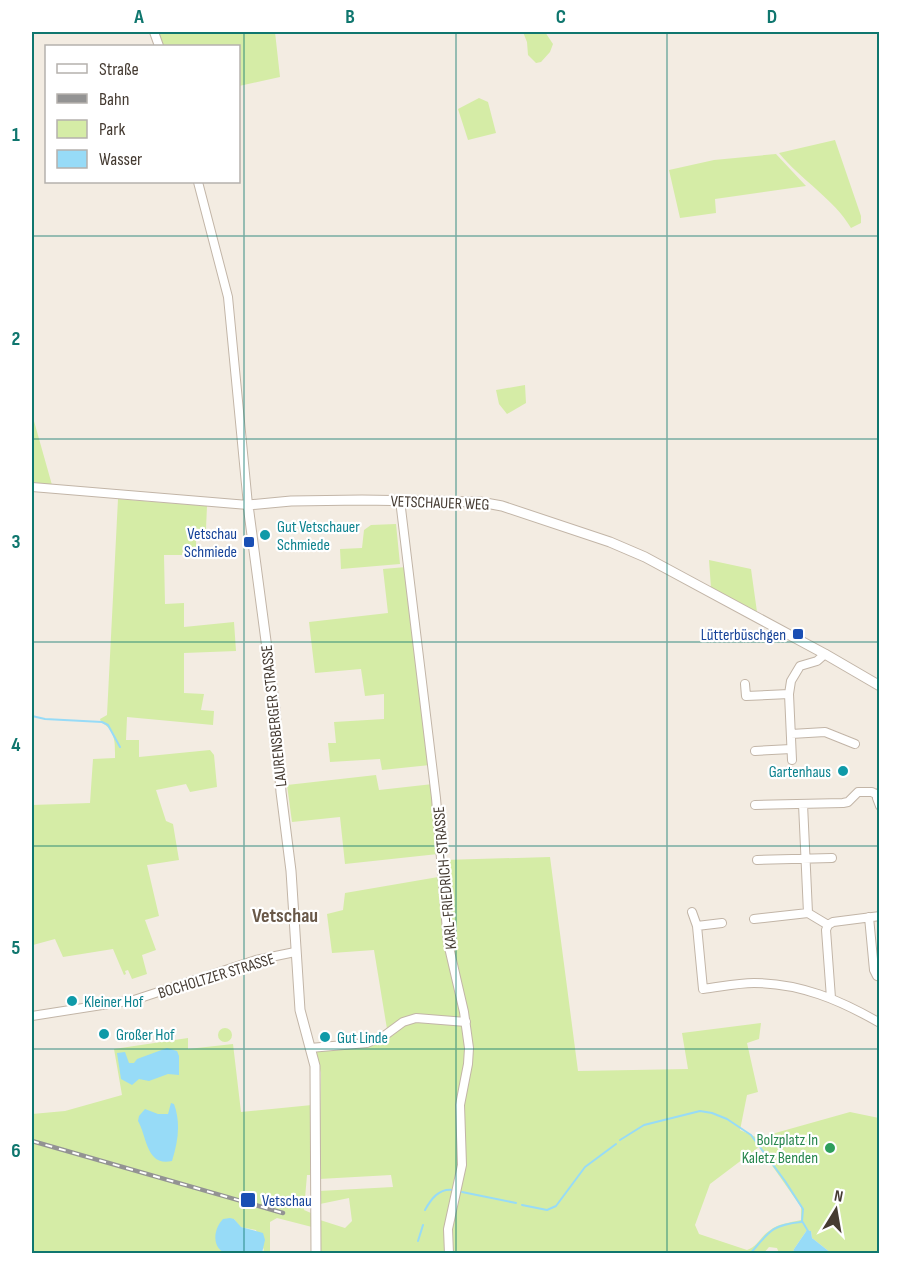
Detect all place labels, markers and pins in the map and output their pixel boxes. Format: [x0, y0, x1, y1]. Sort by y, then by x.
place label: Gut Vetschauer Schmiede [277, 518, 360, 555]
place label: Vetschau Schmiede [184, 525, 237, 562]
marker: Gut Vetschauer Schmiede [258, 528, 272, 542]
marker: Vetschau Schmiede [242, 535, 256, 549]
place label: Lütterbüschgen [701, 626, 786, 645]
marker: Lütterbüschgen [791, 627, 805, 641]
place label: Gartenhaus [769, 763, 831, 782]
marker: Gartenhaus [836, 764, 850, 778]
place label: Kleiner Hof [84, 993, 144, 1012]
marker: Kleiner Hof [65, 994, 79, 1008]
place label: Großer Hof [116, 1026, 175, 1045]
marker: Großer Hof [97, 1027, 111, 1041]
place label: Gut Linde [337, 1029, 388, 1048]
marker: Gut Linde [318, 1030, 332, 1044]
place label: Bolzplatz In Kaletz Benden [742, 1131, 818, 1168]
marker: Bolzplatz In Kaletz Benden [823, 1141, 837, 1155]
marker: Vetschau [239, 1191, 257, 1209]
place label: Vetschau [262, 1192, 312, 1211]

